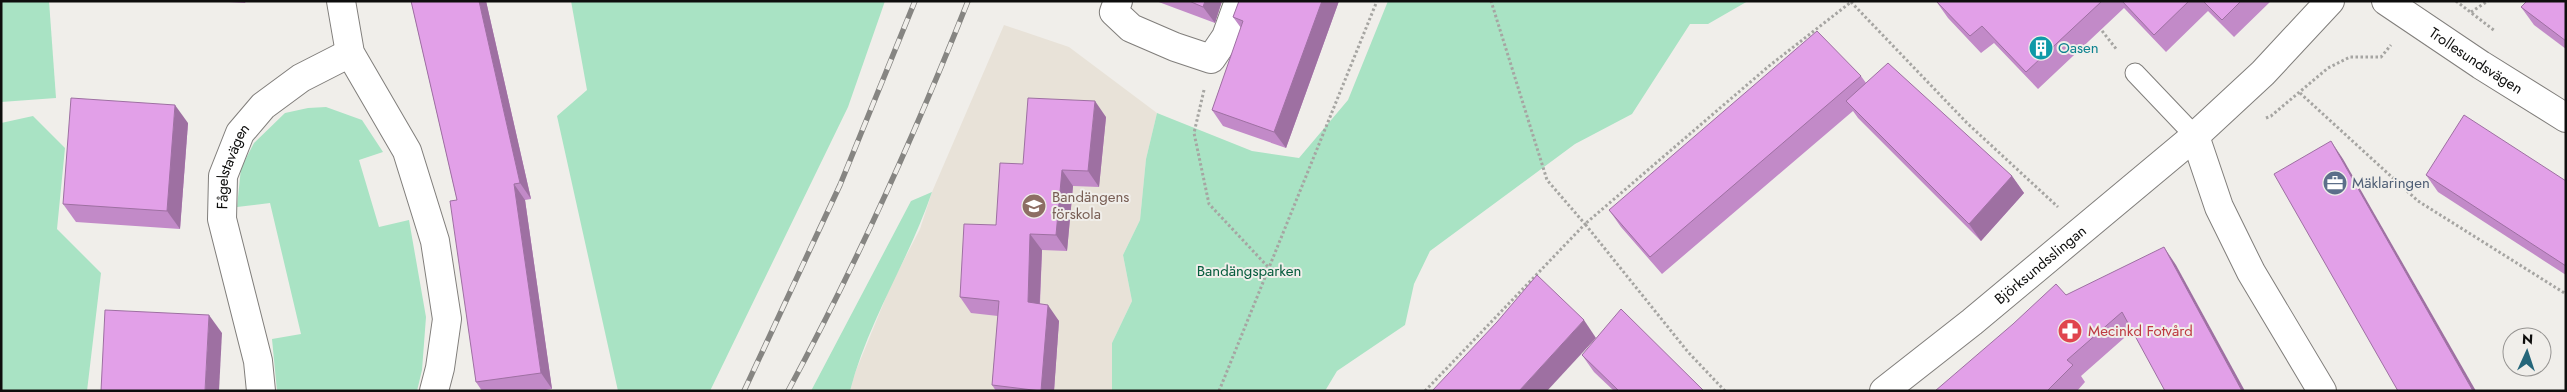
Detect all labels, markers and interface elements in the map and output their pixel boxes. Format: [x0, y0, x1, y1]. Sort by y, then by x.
street label: Trollesundsvägen [2425, 22, 2527, 99]
building icon: Oasen [2028, 35, 2054, 61]
place label: Oasen [2058, 37, 2099, 59]
street label: Fågelstavägen [211, 118, 255, 210]
office icon: Mäklaringen [2322, 170, 2348, 196]
place label: Mäklaringen [2352, 172, 2430, 194]
place label: Bandängens förskola [1052, 186, 1129, 225]
school or university icon: Bandängens förskola [1021, 193, 1047, 219]
street label: Björksundsslingan [1990, 220, 2091, 310]
park label: Bandängsparken [1197, 260, 1301, 282]
pharmacy icon: Mecinkd Fotvård [2057, 318, 2083, 344]
place label: Mecinkd Fotvård [2088, 320, 2193, 342]
north arrow [2502, 327, 2552, 377]
text: N [2522, 329, 2534, 349]

